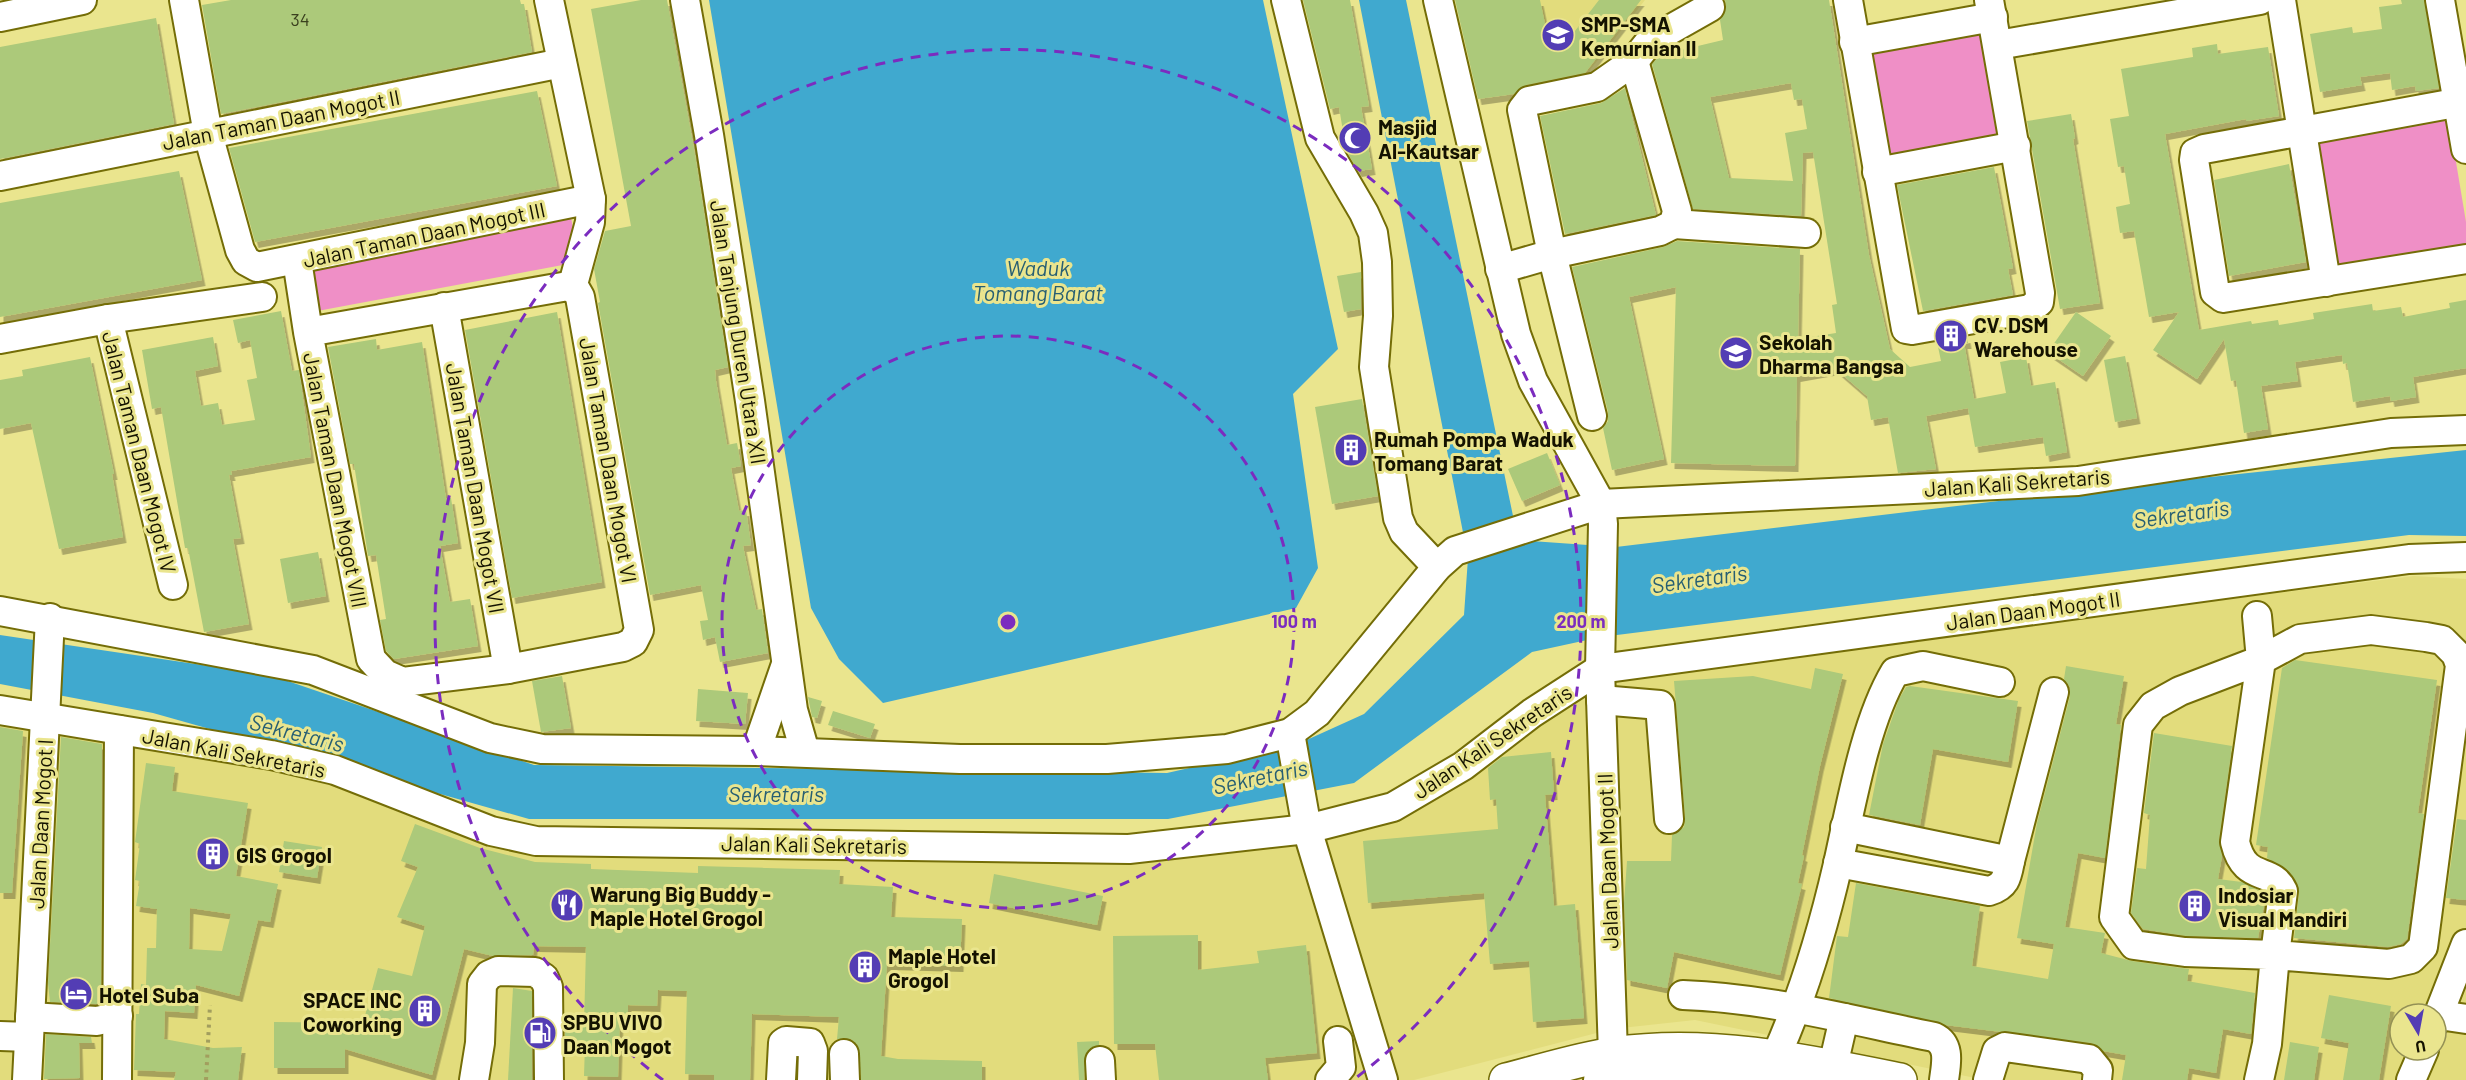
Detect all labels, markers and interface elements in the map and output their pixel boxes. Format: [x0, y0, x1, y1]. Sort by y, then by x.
house number: 34 [290, 8, 310, 30]
place label: SMP-SMA Kemurnian II [1581, 11, 1697, 60]
school or university icon: SMP-SMA Kemurnian II [1540, 17, 1576, 53]
street label: Jalan Taman Daan Mogot II [160, 84, 402, 154]
place label: Masjid Al-Kautsar [1378, 114, 1479, 163]
mosque icon: Masjid Al-Kautsar [1337, 120, 1373, 156]
street label: Jalan Taman Daan Mogot III [301, 196, 547, 272]
street label: Jalan Tanjung Duren Utara XII [706, 198, 772, 466]
water label: Waduk Tomang Barat [973, 254, 1103, 305]
place label: CV. DSM Warehouse [1974, 312, 2078, 361]
building icon: CV. DSM Warehouse [1933, 318, 1969, 354]
street label: Jalan Taman Daan Mogot IV [98, 328, 182, 576]
place label: Sekolah Dharma Bangsa [1759, 329, 1904, 378]
school or university icon: Sekolah Dharma Bangsa [1718, 335, 1754, 371]
street label: Jalan Taman Daan Mogot VI [575, 336, 643, 584]
street label: Jalan Taman Daan Mogot VIII [299, 350, 373, 610]
street label: Jalan Taman Daan Mogot VII [442, 361, 510, 615]
place label: Rumah Pompa Waduk Tomang Barat [1374, 426, 1574, 475]
building icon: Rumah Pompa Waduk Tomang Barat [1333, 432, 1369, 468]
street label: Jalan Kali Sekretaris [1923, 463, 2111, 501]
water label: Sekretaris [2132, 493, 2230, 533]
water label: Sekretaris [1650, 558, 1748, 598]
street label: Jalan Daan Mogot II [1944, 585, 2122, 635]
text: 100 m [1271, 610, 1317, 632]
text: 200 m [1556, 610, 1606, 632]
centre of rings [998, 612, 1018, 632]
street label: Jalan Kali Sekretaris [1408, 679, 1576, 803]
water label: Sekretaris [247, 708, 347, 756]
street label: Jalan Kali Sekretaris [140, 722, 328, 782]
street label: Jalan Daan Mogot I [23, 738, 57, 910]
water label: Sekretaris [1210, 753, 1310, 799]
street label: Jalan Daan Mogot II [1591, 773, 1623, 949]
water label: Sekretaris [728, 780, 824, 806]
street label: Jalan Kali Sekretaris [721, 830, 907, 858]
building icon: GIS Grogol [195, 836, 231, 872]
place label: GIS Grogol [236, 842, 332, 867]
place label: Warung Big Buddy - Maple Hotel Grogol [590, 881, 771, 930]
place label: Indosiar Visual Mandiri [2218, 882, 2347, 931]
restaurant icon: Warung Big Buddy - Maple Hotel Grogol [549, 887, 585, 923]
building icon: Indosiar Visual Mandiri [2177, 888, 2213, 924]
place label: Maple Hotel Grogol [888, 943, 996, 992]
building icon: Maple Hotel Grogol [847, 949, 883, 985]
hotel icon: Hotel Suba [58, 976, 94, 1012]
place label: Hotel Suba [99, 982, 199, 1007]
place label: SPACE INC Coworking [303, 987, 402, 1036]
building icon: SPACE INC Coworking [407, 993, 443, 1029]
north arrow [2388, 1002, 2448, 1062]
place label: SPBU VIVO Daan Mogot [563, 1009, 672, 1058]
fuel station icon: SPBU VIVO Daan Mogot [522, 1015, 558, 1051]
text: U [2414, 1037, 2427, 1057]

